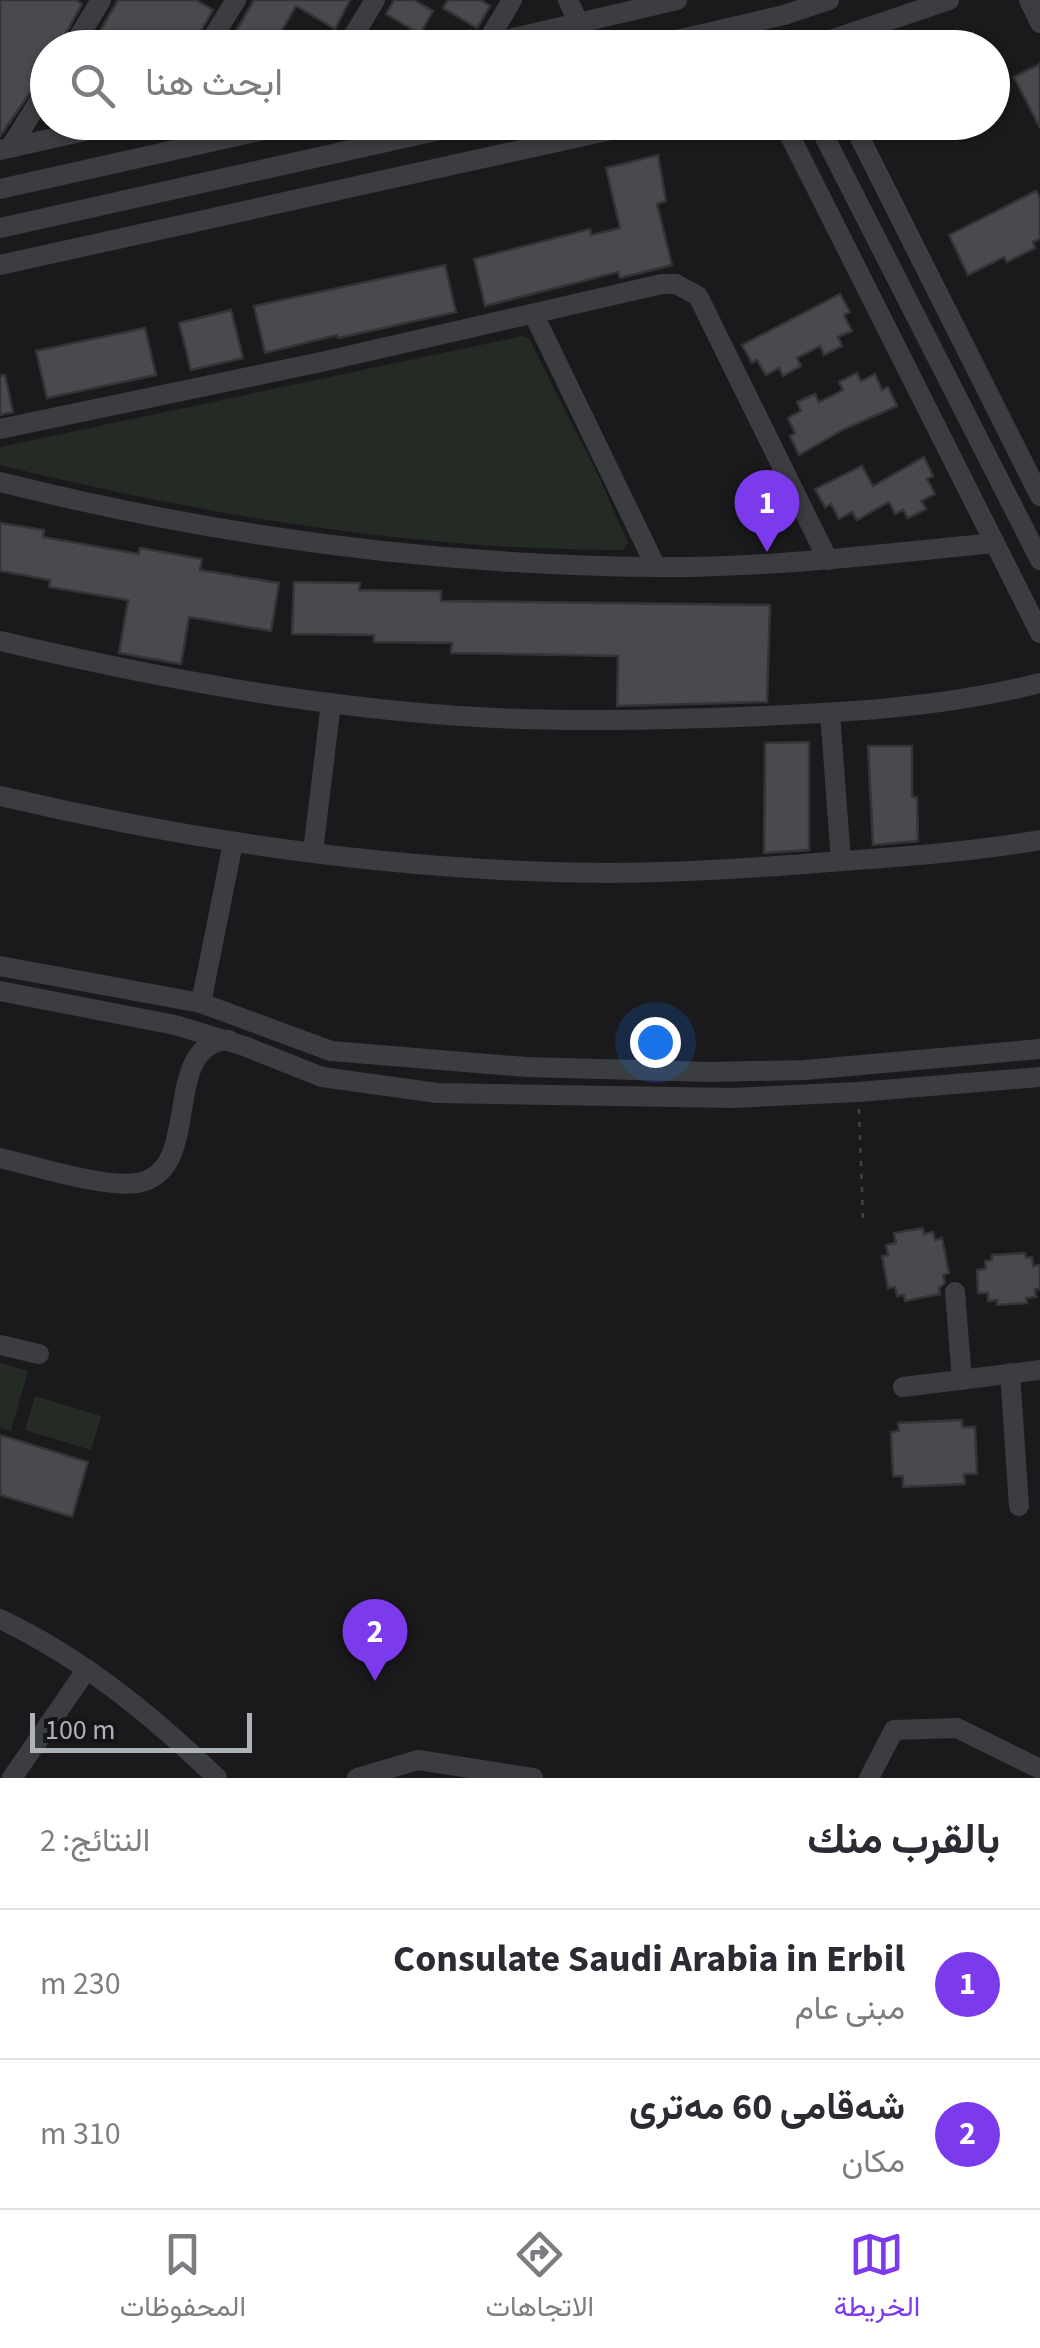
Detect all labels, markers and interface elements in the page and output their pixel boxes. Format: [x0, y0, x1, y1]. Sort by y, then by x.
search box [30, 30, 1010, 140]
text: ابحث هنا [145, 56, 283, 110]
icon: search [65, 58, 120, 113]
pin: 1 [734, 470, 800, 552]
your location [630, 1017, 681, 1068]
pin: 2 [342, 1598, 408, 1681]
scale bar [30, 1708, 252, 1752]
text: 100 m [45, 1710, 116, 1750]
text: بالقرب منك [807, 1810, 1000, 1870]
text: النتائج: 2 [40, 1818, 150, 1864]
text: Consulate Saudi Arabia in Erbil [393, 1932, 905, 1986]
text: 230 m [40, 1961, 121, 2007]
text: 1 [959, 1961, 976, 2007]
text: مبنى عام [795, 1986, 905, 2032]
text: شەقامی 60 مەتری [629, 2080, 905, 2134]
text: 310 m [40, 2111, 121, 2157]
text: 2 [959, 2111, 976, 2157]
text: مكان [842, 2139, 905, 2185]
tab: المحفوظات [120, 2227, 246, 2331]
tab: الاتجاهات [485, 2227, 594, 2331]
tab: الخريطة [834, 2227, 920, 2331]

